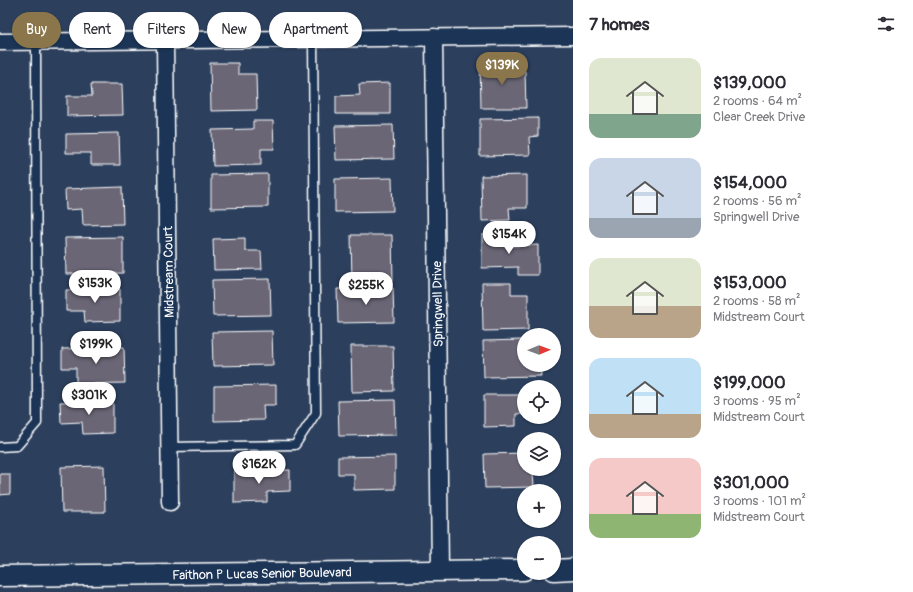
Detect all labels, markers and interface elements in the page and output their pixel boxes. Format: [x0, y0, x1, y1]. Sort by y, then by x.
chip: Buy [12, 12, 61, 48]
chip: Rent [69, 12, 125, 48]
chip: Filters [133, 12, 199, 48]
chip: New [207, 12, 261, 48]
chip: Apartment [269, 12, 362, 48]
icon: filters [875, 13, 897, 35]
text: 7 homes [589, 14, 649, 35]
pin: $139K [474, 52, 530, 86]
text: $139K [485, 57, 519, 73]
text: $139,000 [713, 72, 786, 93]
icon: home [621, 74, 669, 122]
text: 2 rooms · 64 m² [713, 93, 802, 109]
text: Clear Creek Drive [713, 109, 805, 125]
text: $154,000 [713, 172, 787, 193]
icon: home [621, 174, 669, 222]
text: 2 rooms · 56 m² [713, 193, 801, 209]
text: Springwell Drive [713, 209, 799, 225]
pin: $154K [481, 221, 537, 255]
street label: Midstream Court [160, 225, 178, 318]
text: $154K [492, 226, 526, 242]
street label: Springwell Drive [429, 260, 447, 347]
pin: $153K [67, 270, 123, 304]
pin: $255K [338, 272, 394, 306]
text: $153,000 [713, 272, 787, 293]
icon: home [621, 274, 669, 322]
text: $153K [78, 275, 112, 291]
text: $255K [348, 277, 384, 293]
text: 2 rooms · 58 m² [713, 293, 800, 309]
text: Midstream Court [713, 309, 805, 325]
north arrow [517, 328, 561, 372]
map controls [517, 328, 561, 580]
pin: $199K [68, 331, 124, 365]
text: $199K [79, 336, 113, 352]
text: $199,000 [713, 372, 786, 393]
icon: home [621, 374, 669, 422]
button: locate [517, 380, 561, 424]
pin: $301K [61, 382, 117, 416]
text: $301K [71, 387, 107, 403]
text: 3 rooms · 95 m² [713, 393, 801, 409]
text: Midstream Court [713, 409, 805, 425]
button: layers [517, 432, 561, 476]
pin: $162K [231, 451, 287, 485]
text: $162K [242, 456, 276, 472]
text: $301,000 [713, 472, 789, 493]
icon: home [621, 474, 669, 522]
button: + [517, 484, 561, 528]
text: 3 rooms · 101 m² [713, 493, 806, 509]
text: Midstream Court [713, 509, 805, 525]
button: − [517, 536, 561, 580]
street label: Faithon P Lucas Senior Boulevard [172, 564, 352, 584]

